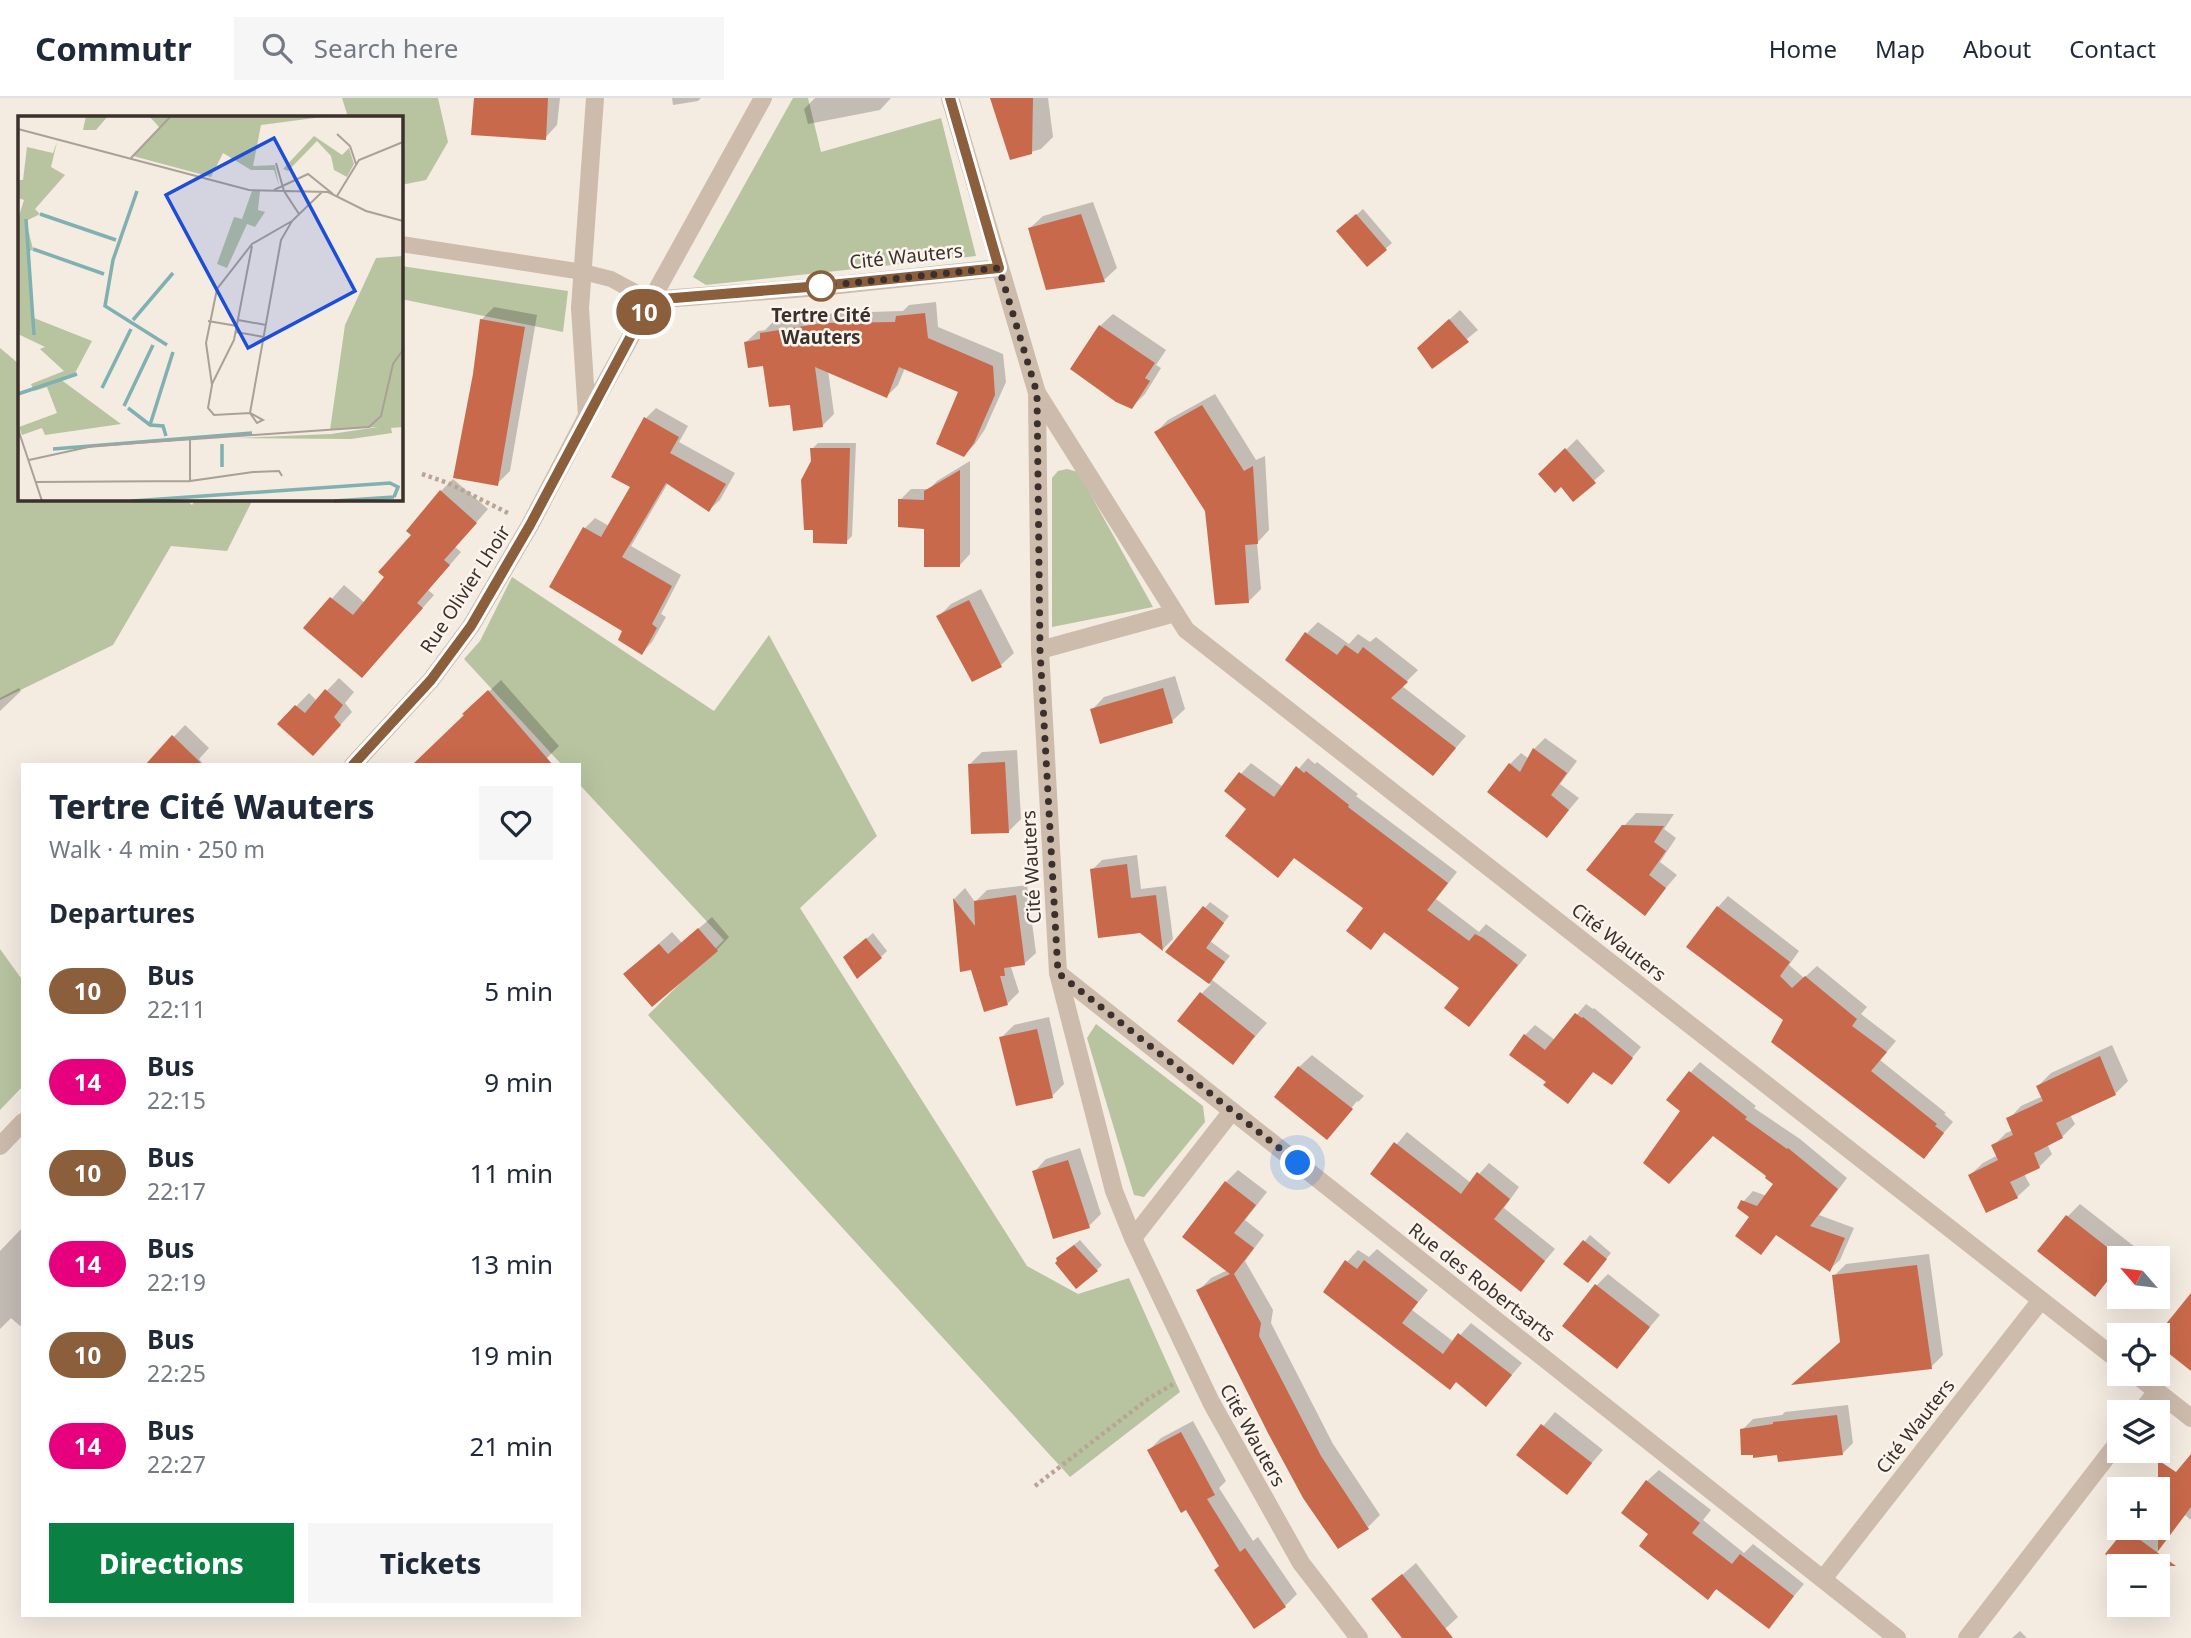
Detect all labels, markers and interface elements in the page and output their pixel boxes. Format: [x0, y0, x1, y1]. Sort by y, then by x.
search box [234, 17, 724, 80]
text: Commutr [35, 26, 192, 71]
icon: search [258, 29, 296, 67]
text: Search here [314, 30, 458, 66]
text: Home [1769, 32, 1837, 65]
text: Map [1875, 32, 1925, 65]
text: About [1963, 32, 2031, 65]
text: Contact [2069, 32, 2156, 65]
inset map [18, 116, 402, 500]
street label: Cité Wauters [848, 237, 964, 275]
marker: Tertre Cité Wauters [806, 271, 836, 301]
line badge: 10 [612, 289, 676, 335]
text: 10 [630, 295, 658, 328]
place label: Tertre Cité Wauters [771, 302, 871, 350]
street label: Rue Olivier Lhoir [414, 520, 516, 658]
text: Tertre Cité Wauters [49, 784, 375, 829]
button: heart [479, 786, 553, 860]
street label: Cité Wauters [1015, 810, 1047, 924]
text: Walk · 4 min · 250 m [49, 833, 265, 865]
text: Departures [49, 895, 195, 931]
street label: Cité Wauters [1566, 897, 1672, 987]
text: Bus [147, 957, 194, 993]
text: 5 min [484, 973, 553, 1009]
text: 10 [74, 974, 101, 1007]
text: 22:11 [147, 993, 206, 1025]
text: Bus [147, 1048, 194, 1084]
text: 9 min [484, 1064, 553, 1100]
text: 14 [74, 1065, 101, 1098]
text: 22:15 [147, 1084, 206, 1116]
text: Bus [147, 1139, 194, 1175]
your location [1280, 1145, 1315, 1180]
text: 11 min [469, 1155, 553, 1191]
text: 10 [74, 1156, 101, 1189]
text: 22:17 [147, 1175, 206, 1207]
street label: Rue des Robertsarts [1403, 1216, 1561, 1348]
text: Bus [147, 1230, 194, 1266]
text: 13 min [469, 1246, 553, 1282]
north arrow [2107, 1246, 2170, 1309]
map controls [2107, 1246, 2170, 1617]
text: 14 [74, 1247, 101, 1280]
text: 22:19 [147, 1266, 206, 1298]
text: Bus [147, 1321, 194, 1357]
button: locate [2107, 1323, 2170, 1386]
text: 19 min [469, 1337, 553, 1373]
text: 10 [74, 1338, 101, 1371]
text: 22:25 [147, 1357, 206, 1389]
street label: Cité Wauters [1870, 1373, 1960, 1479]
street label: Cité Wauters [1214, 1379, 1292, 1491]
button: layers [2107, 1400, 2170, 1463]
text: Bus [147, 1412, 194, 1448]
text: 21 min [469, 1428, 553, 1464]
text: 14 [74, 1429, 101, 1462]
text: 22:27 [147, 1448, 206, 1480]
button: + [2107, 1477, 2170, 1540]
button: Directions [49, 1523, 294, 1603]
button: Tickets [308, 1523, 553, 1603]
button: − [2107, 1554, 2170, 1617]

